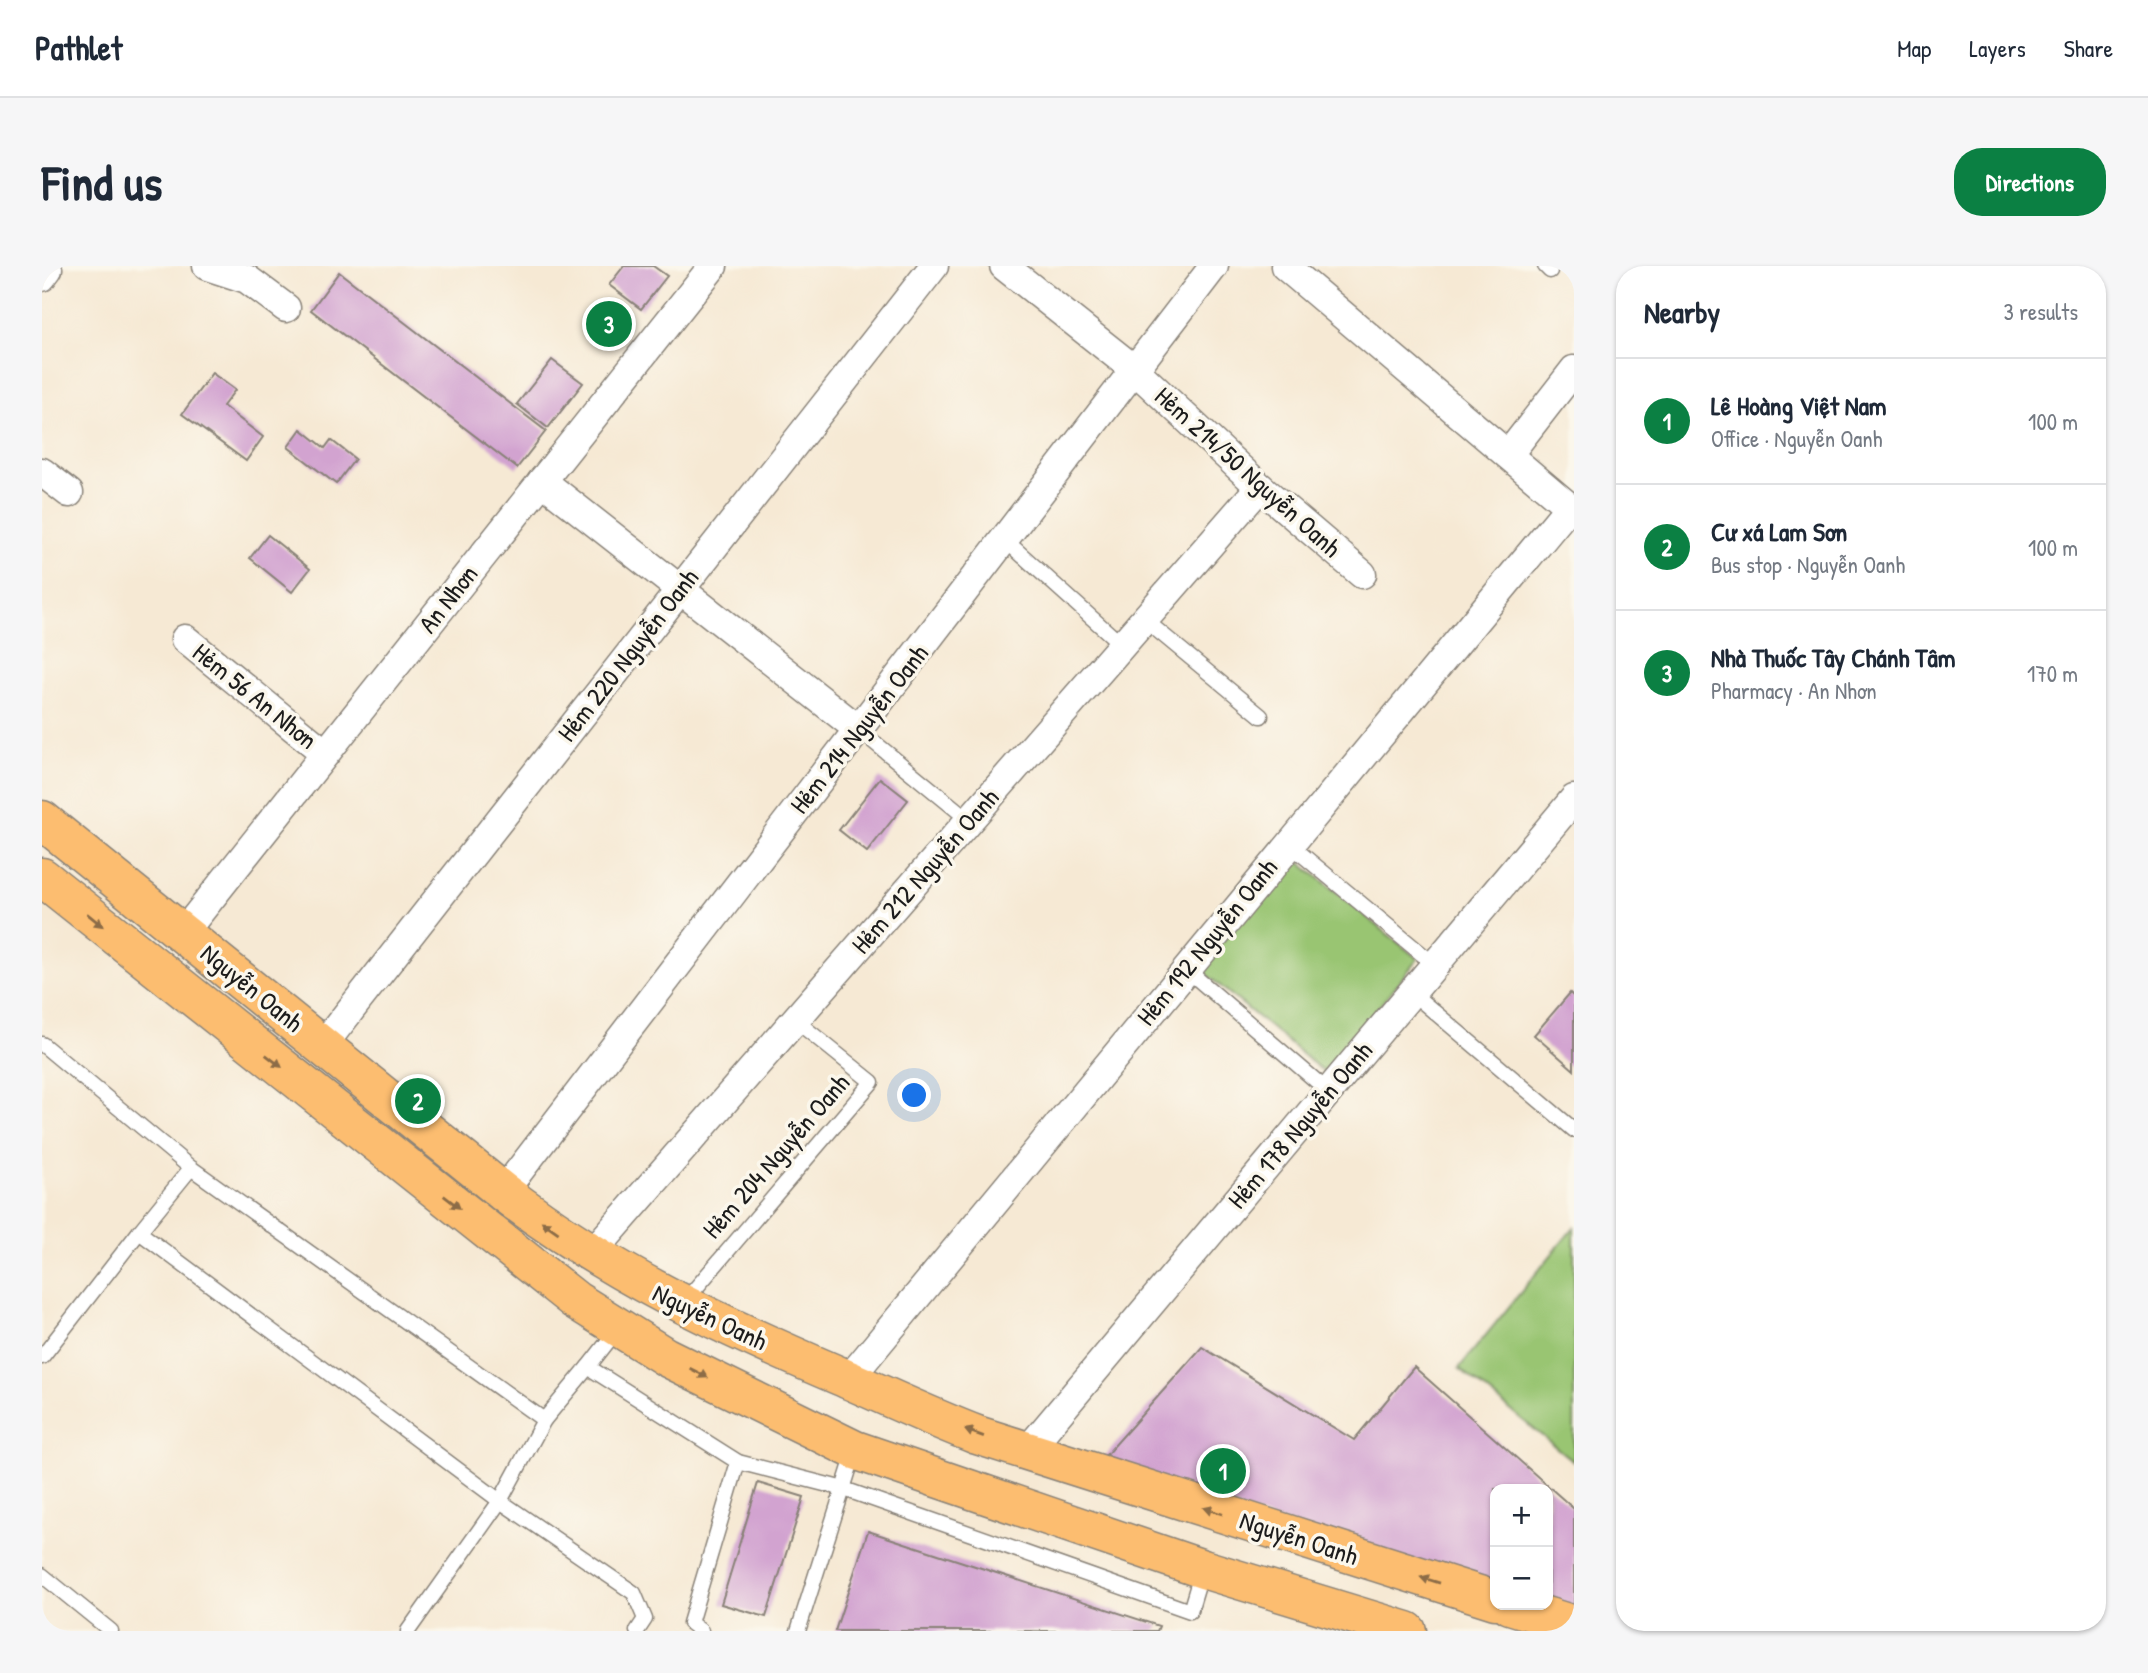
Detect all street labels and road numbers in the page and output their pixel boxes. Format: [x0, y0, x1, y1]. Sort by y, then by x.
street label: Hẻm 214/50 Nguyễn Oanh [1148, 379, 1349, 565]
street label: An Nhơn [410, 557, 485, 640]
street label: Hẻm 220 Nguyễn Oanh [549, 561, 706, 748]
street label: Hẻm 56 An Nhơn [186, 635, 325, 757]
street label: Hẻm 214 Nguyễn Oanh [781, 637, 936, 821]
street label: Hẻm 212 Nguyễn Oanh [843, 781, 1006, 961]
street label: Hẻm 192 Nguyễn Oanh [1128, 851, 1285, 1033]
street label: Nguyễn Oanh [194, 936, 311, 1040]
street label: Hẻm 178 Nguyễn Oanh [1219, 1034, 1380, 1216]
street label: Hẻm 204 Nguyễn Oanh [694, 1066, 857, 1246]
street label: Nguyễn Oanh [647, 1275, 773, 1358]
street label: Nguyễn Oanh [1236, 1502, 1363, 1573]

